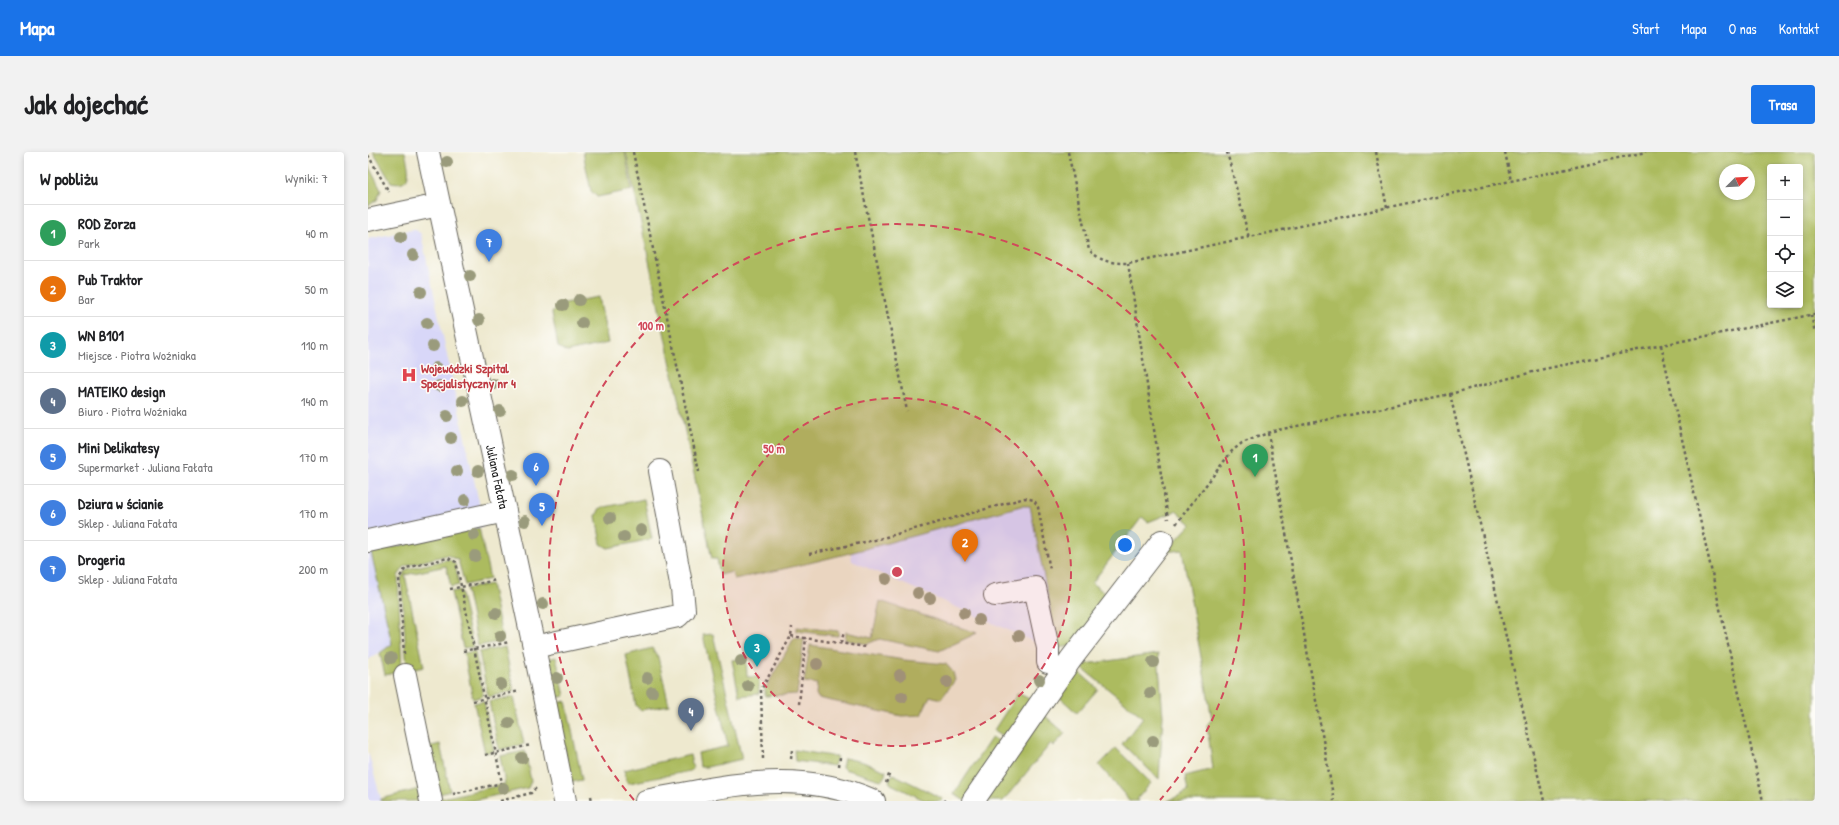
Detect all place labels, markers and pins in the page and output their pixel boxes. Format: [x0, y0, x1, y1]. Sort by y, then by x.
pin: 7 [476, 229, 502, 262]
place label: Wojewódzki Szpital Specjalistyczny nr 4 [421, 359, 516, 393]
hospital icon: Wojewódzki Szpital Specjalistyczny nr 4 [400, 366, 418, 384]
pin: 1 [1242, 444, 1268, 477]
pin: 6 [523, 453, 549, 486]
pin: 5 [529, 493, 555, 526]
pin: 2 [952, 529, 978, 562]
centre of rings [890, 565, 904, 579]
pin: 3 [744, 634, 770, 667]
pin: 4 [678, 698, 704, 731]

